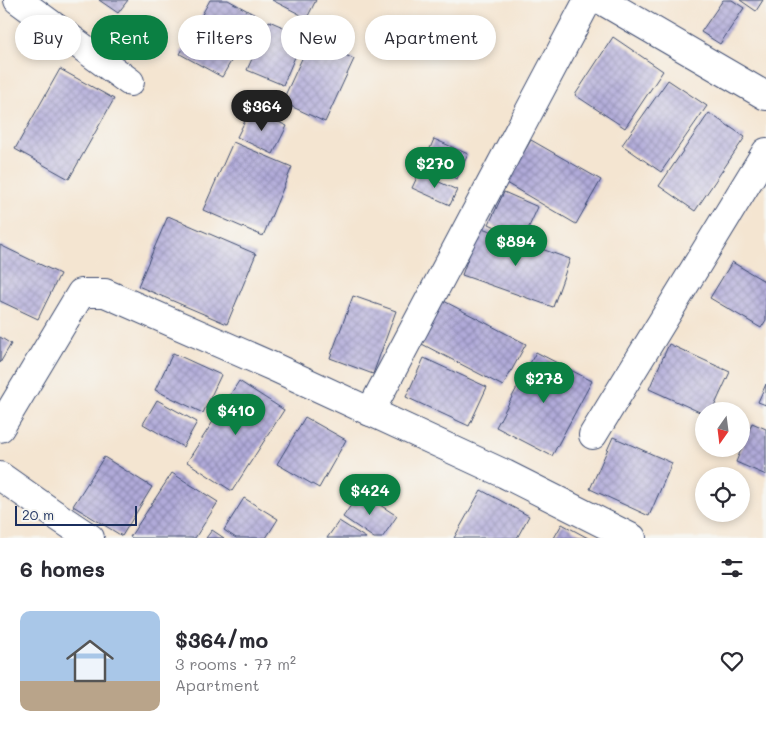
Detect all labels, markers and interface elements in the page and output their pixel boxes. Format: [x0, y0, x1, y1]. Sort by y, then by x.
chip: Buy [15, 15, 81, 60]
chip: Rent [91, 15, 168, 60]
chip: Filters [178, 15, 271, 60]
chip: New [281, 15, 355, 60]
chip: Apartment [365, 15, 496, 60]
pin: $364 [232, 90, 292, 132]
text: $364 [242, 95, 282, 116]
pin: $270 [405, 146, 465, 189]
text: $270 [416, 152, 454, 173]
pin: $894 [486, 224, 546, 267]
text: $894 [496, 230, 536, 251]
pin: $278 [514, 362, 574, 404]
text: $278 [525, 367, 563, 388]
pin: $410 [206, 394, 266, 436]
text: $410 [217, 399, 255, 420]
north arrow [695, 402, 750, 458]
map controls [695, 402, 750, 522]
button: locate [695, 467, 750, 522]
pin: $424 [340, 474, 400, 516]
text: $424 [350, 479, 390, 500]
scale bar [15, 503, 138, 526]
text: 20 m [22, 505, 54, 524]
icon: filters [718, 554, 746, 582]
text: 6 homes [20, 555, 105, 582]
text: $364/mo [175, 626, 268, 653]
icon: home [60, 631, 120, 691]
icon: heart [718, 647, 746, 675]
text: 3 rooms · 77 m² [175, 653, 296, 674]
text: Apartment [175, 674, 260, 695]

